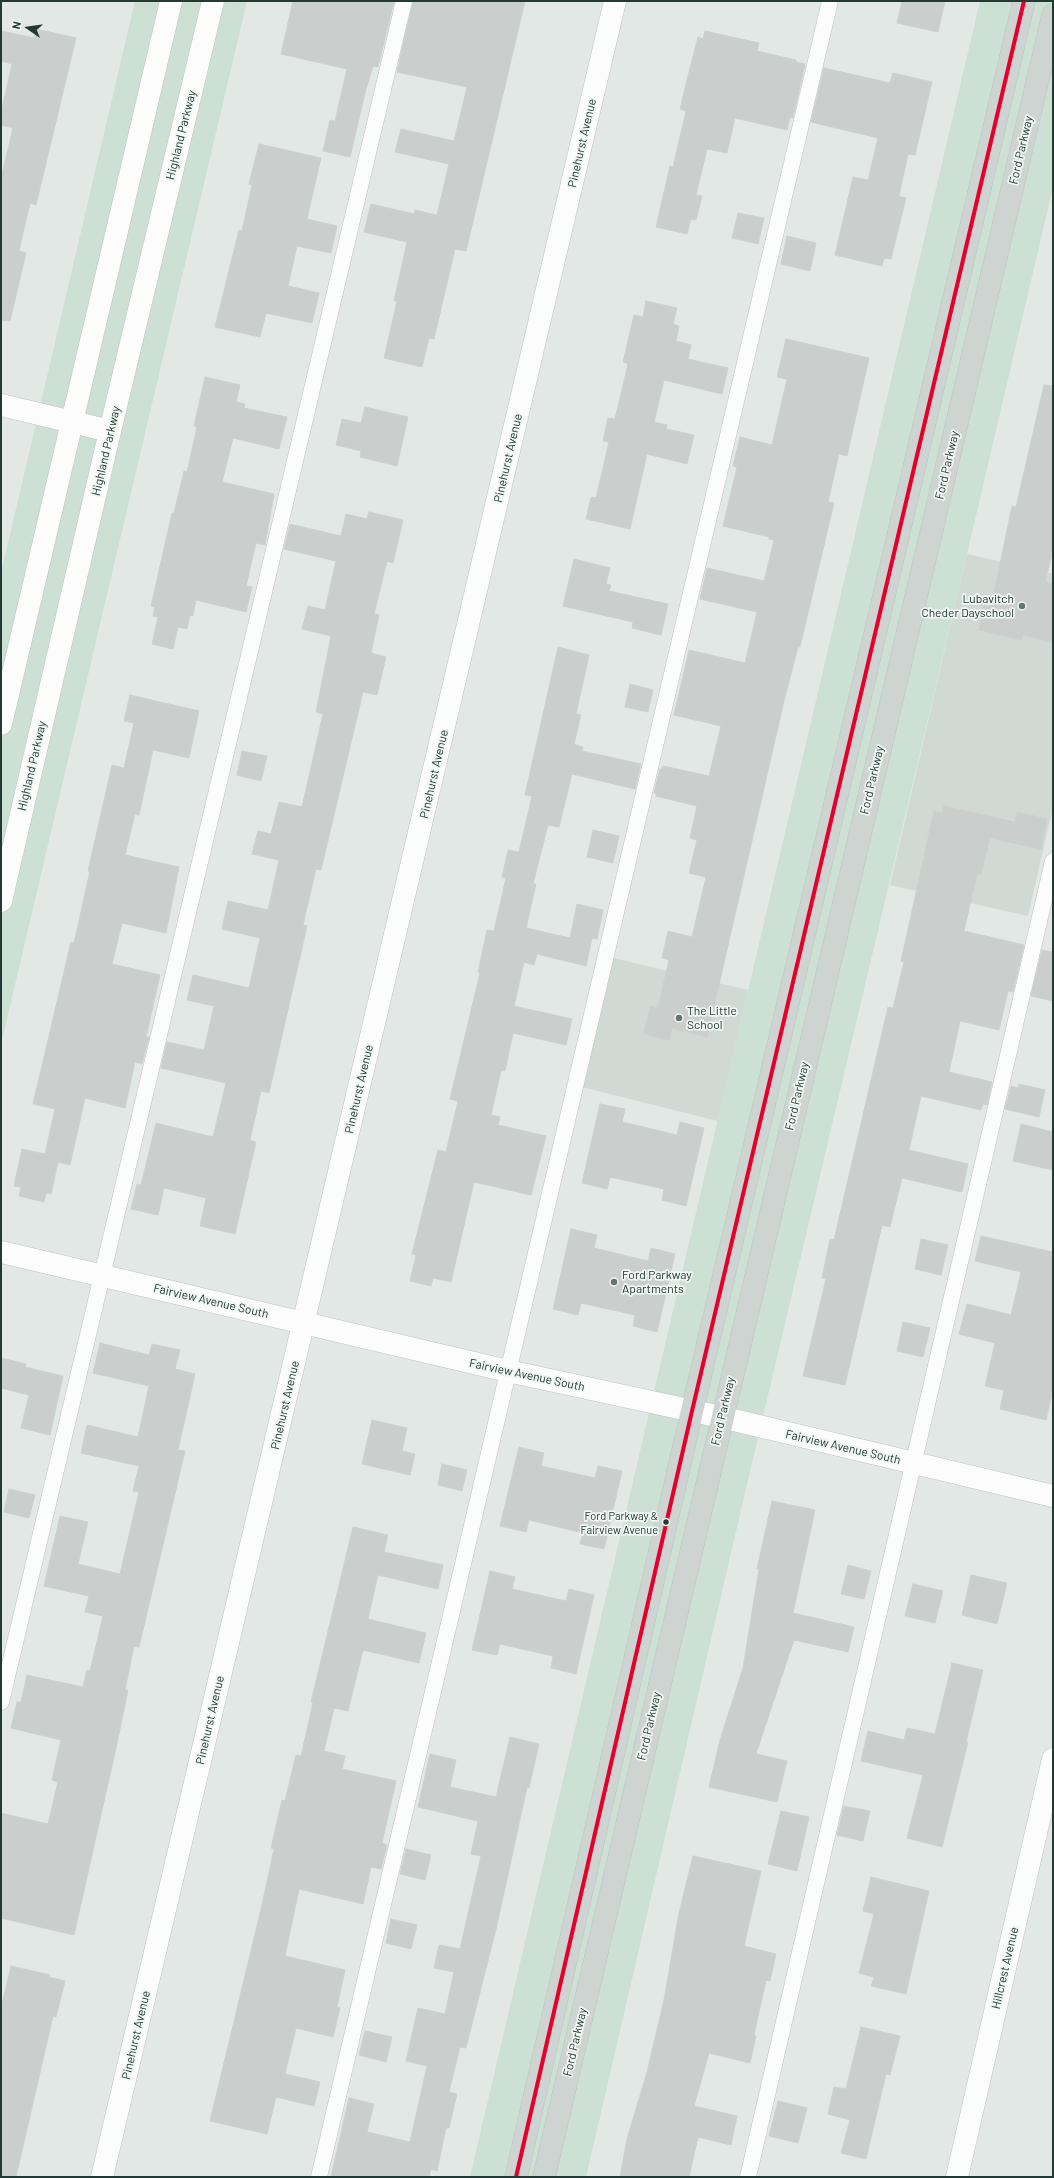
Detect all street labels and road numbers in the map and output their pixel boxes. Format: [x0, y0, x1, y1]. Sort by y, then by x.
street label: Highland Parkway [163, 89, 199, 181]
street label: Pinehurst Avenue [565, 97, 599, 189]
street label: Ford Parkway [1006, 114, 1036, 186]
street label: Highland Parkway [89, 405, 123, 497]
street label: Pinehurst Avenue [491, 412, 525, 504]
street label: Ford Parkway [932, 429, 962, 501]
street label: Highland Parkway [15, 720, 49, 812]
street label: Pinehurst Avenue [417, 728, 451, 820]
street label: Ford Parkway [857, 744, 887, 816]
street label: Pinehurst Avenue [342, 1043, 376, 1135]
street label: Ford Parkway [782, 1060, 812, 1132]
street label: Fairview Avenue South [152, 1281, 270, 1321]
street label: Fairview Avenue South [468, 1356, 586, 1394]
street label: Pinehurst Avenue [268, 1359, 302, 1451]
street label: Ford Parkway [708, 1375, 738, 1447]
street label: Fairview Avenue South [784, 1427, 902, 1467]
street label: Pinehurst Avenue [193, 1674, 227, 1766]
street label: Ford Parkway [634, 1690, 664, 1762]
street label: Hillcrest Avenue [989, 1925, 1021, 2011]
street label: Pinehurst Avenue [119, 1989, 153, 2081]
street label: Ford Parkway [560, 2006, 590, 2078]

